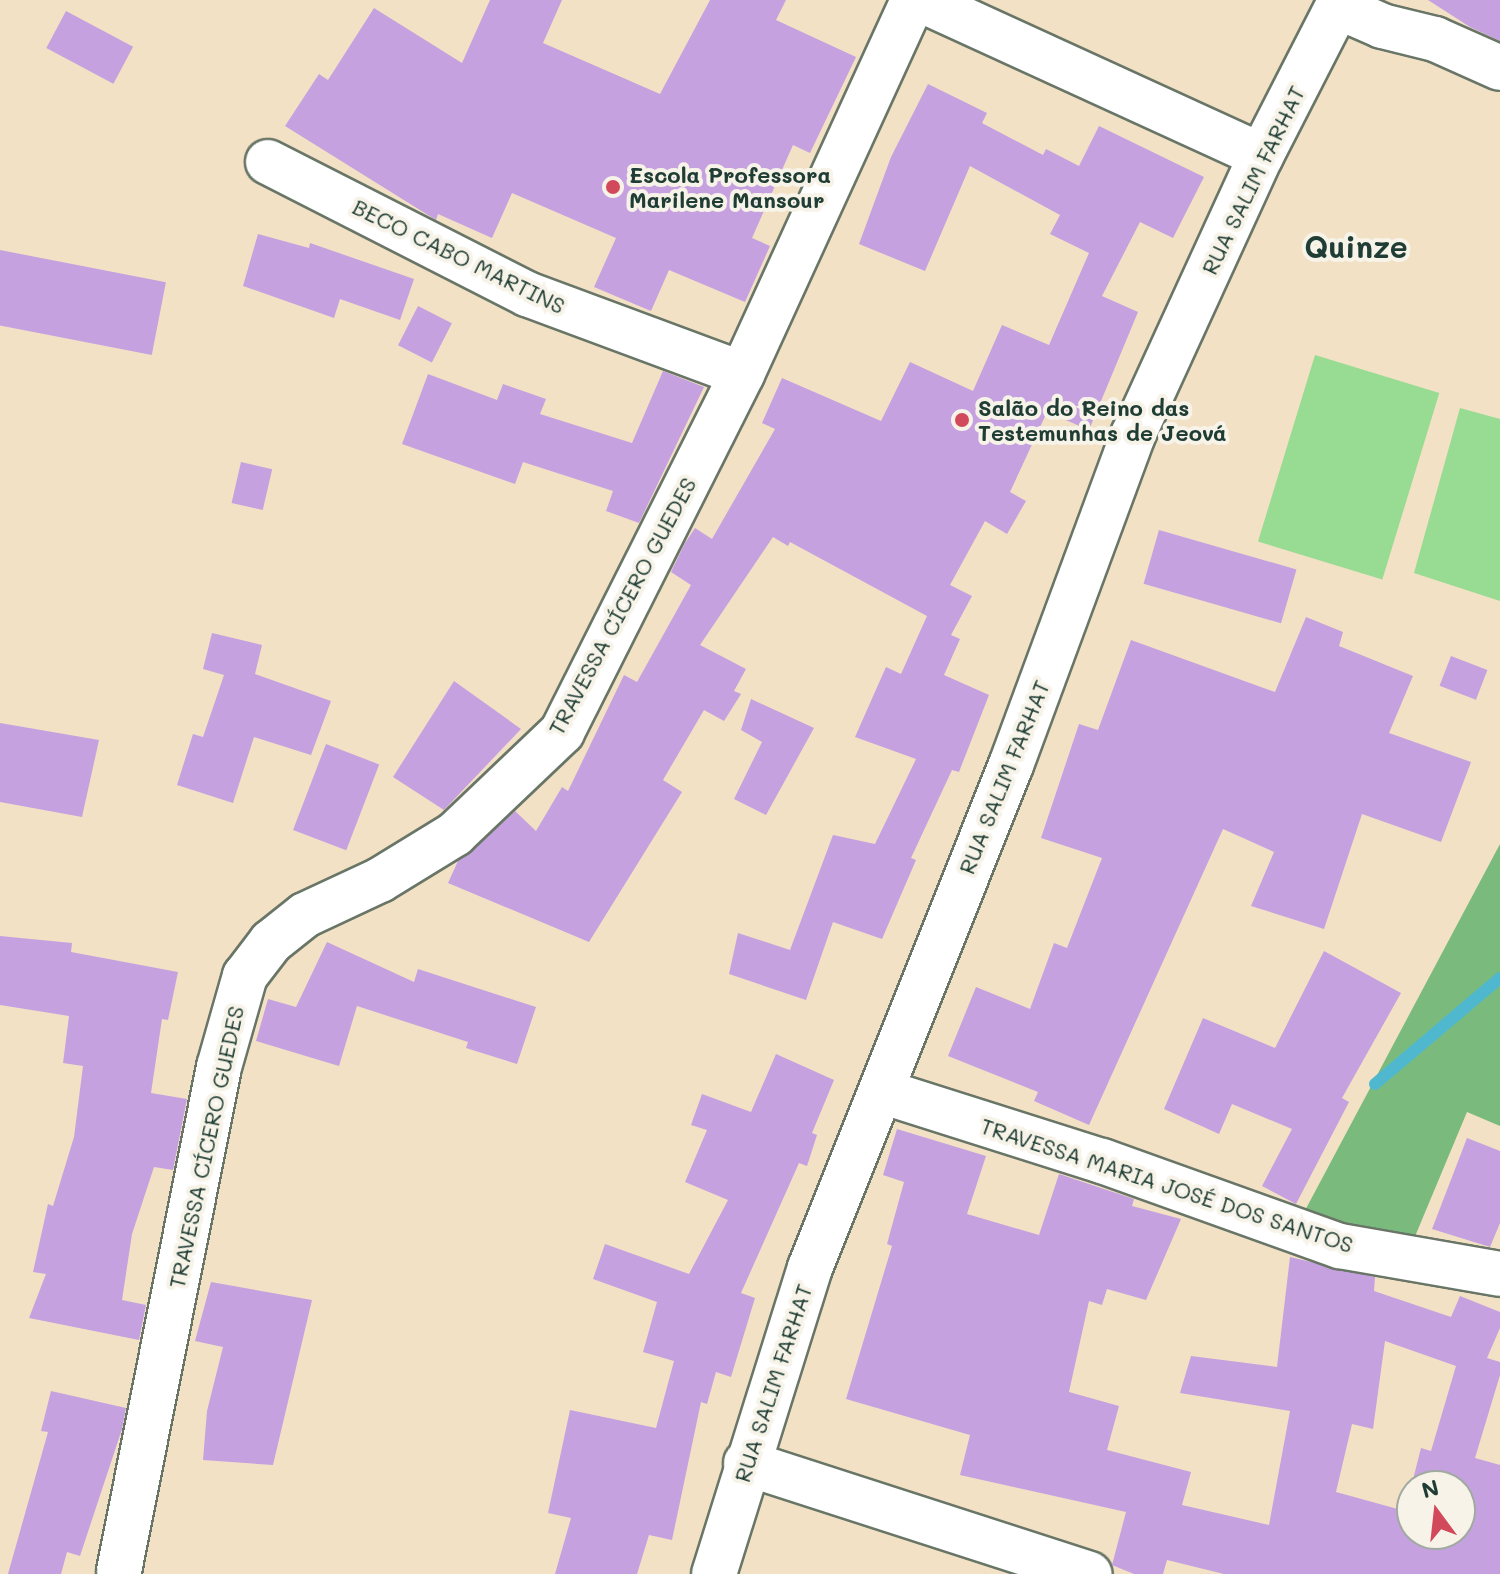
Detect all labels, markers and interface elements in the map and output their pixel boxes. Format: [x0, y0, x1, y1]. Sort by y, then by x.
street label: RUA SALIM FARHAT [1196, 81, 1310, 279]
place label: Escola Professora Marilene Mansour [629, 161, 831, 212]
marker: Escola Professora Marilene Mansour [604, 178, 622, 196]
street label: BECO CABO MARTINS [349, 193, 569, 319]
district label: Quinze [1304, 228, 1408, 264]
place label: Salão do Reino das Testemunhas de Jeová [978, 394, 1227, 446]
marker: Salão do Reino das Testemunhas de Jeová [953, 411, 971, 429]
street label: TRAVESSA CÍCERO GUEDES [543, 473, 701, 739]
street label: RUA SALIM FARHAT [953, 676, 1055, 878]
street label: TRAVESSA CÍCERO GUEDES [163, 1003, 249, 1291]
street label: TRAVESSA MARIA JOSÉ DOS SANTOS [977, 1112, 1357, 1258]
street label: RUA SALIM FARHAT [729, 1281, 817, 1485]
north arrow [1396, 1470, 1476, 1550]
text: N [1418, 1472, 1442, 1504]

